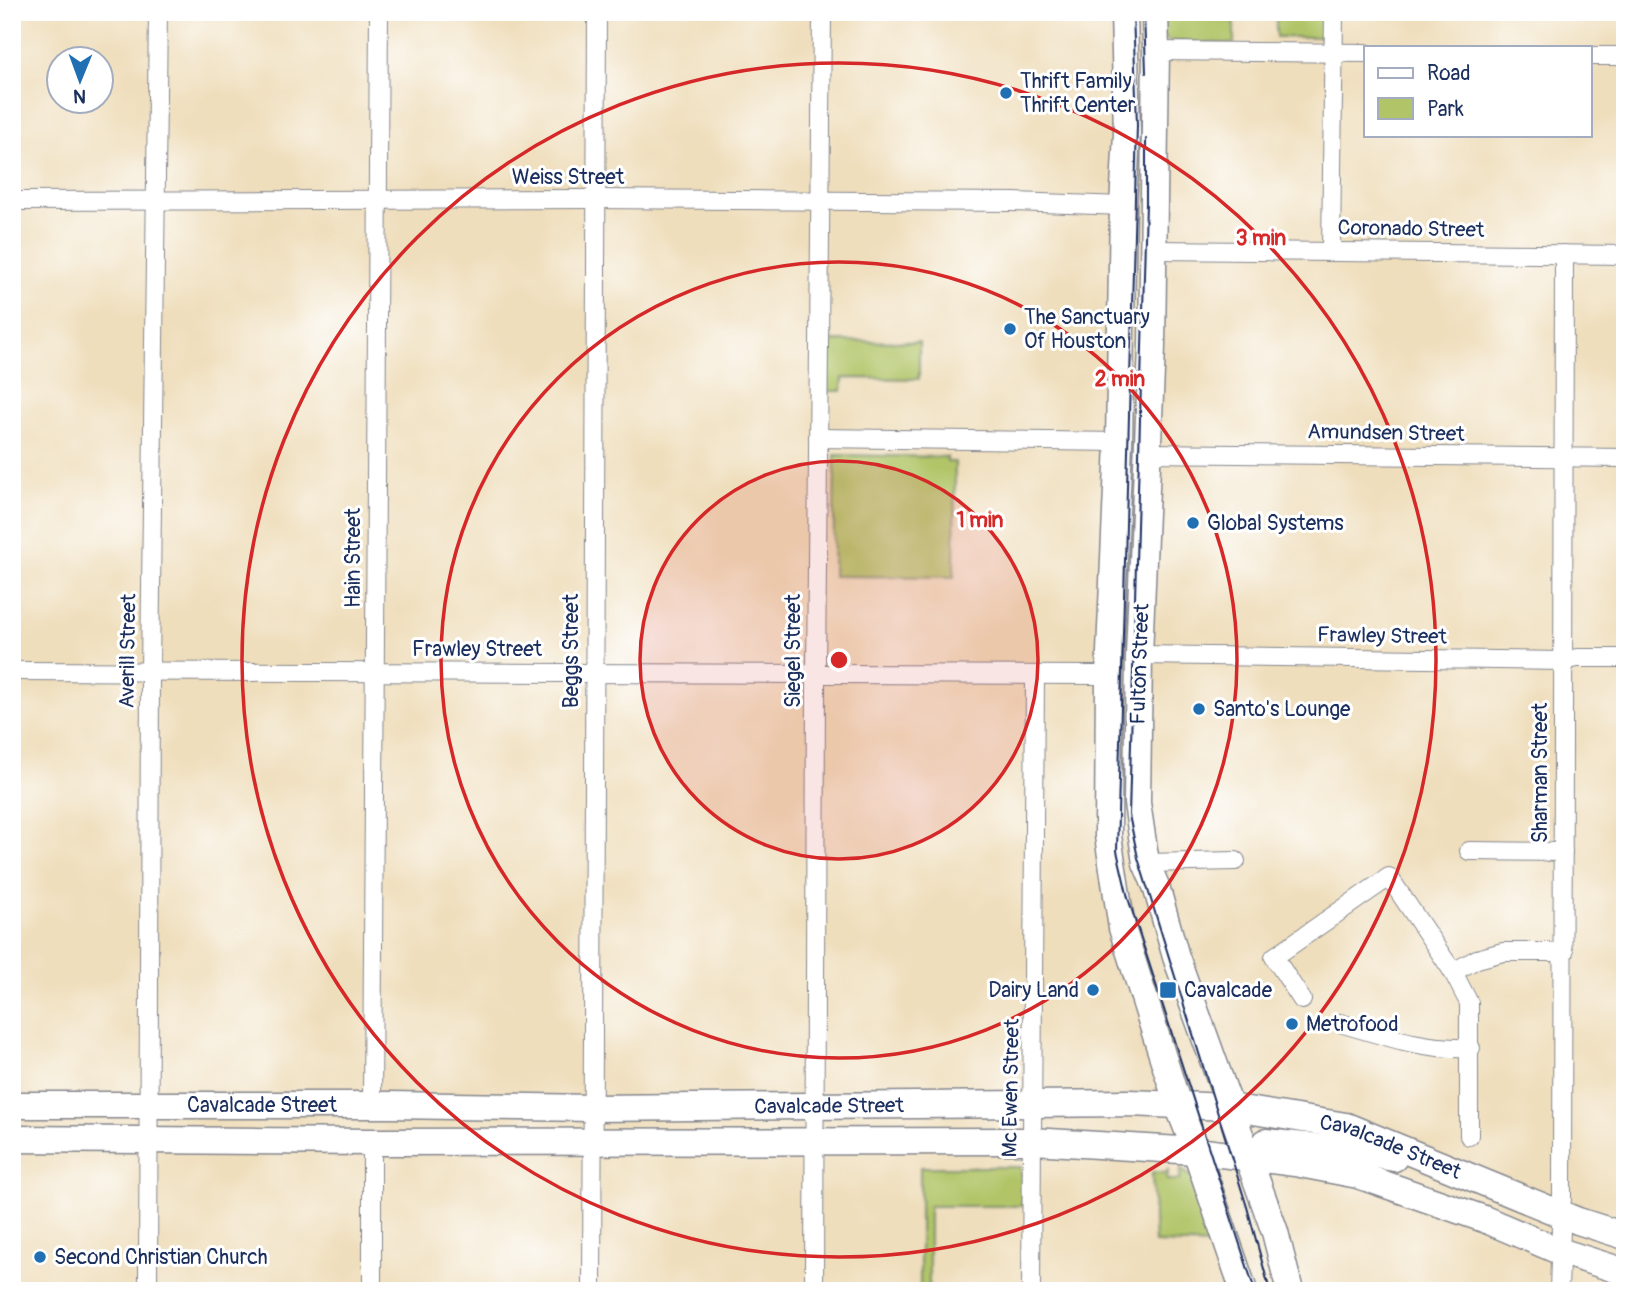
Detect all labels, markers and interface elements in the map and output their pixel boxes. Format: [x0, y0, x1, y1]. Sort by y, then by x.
north arrow [46, 46, 116, 116]
legend [1364, 46, 1592, 136]
text: Road [1427, 60, 1471, 87]
place label: Thrift Family Thrift Center [1020, 68, 1136, 119]
text: N [73, 84, 86, 108]
marker: Thrift Family Thrift Center [998, 85, 1014, 101]
text: Park [1427, 96, 1464, 123]
street label: Weiss Street [512, 164, 625, 191]
street label: Coronado Street [1337, 214, 1485, 244]
text: 3 min [1236, 225, 1286, 252]
place label: The Sanctuary Of Houston [1024, 304, 1150, 355]
marker: The Sanctuary Of Houston [1002, 321, 1018, 337]
text: 2 min [1095, 366, 1145, 393]
street label: Amundsen Street [1307, 418, 1465, 448]
street label: Hain Street [340, 507, 367, 608]
text: 1 min [957, 507, 1004, 534]
place label: Global Systems [1207, 510, 1344, 537]
marker: Global Systems [1185, 515, 1201, 531]
street label: Averill Street [113, 593, 143, 709]
street label: Beggs Street [558, 593, 585, 708]
street label: Siegel Street [780, 594, 807, 708]
street label: Fulton Street [1124, 602, 1156, 725]
street label: Frawley Street [1317, 621, 1448, 651]
street label: Frawley Street [412, 636, 542, 663]
centre of rings [827, 648, 851, 672]
place label: Santo's Lounge [1213, 696, 1351, 723]
marker: Santo's Lounge [1191, 701, 1207, 717]
street label: Sharman Street [1527, 702, 1554, 843]
place label: Dairy Land [988, 977, 1079, 1004]
place label: Cavalcade [1184, 977, 1273, 1004]
marker: Cavalcade [1158, 980, 1178, 1000]
marker: Dairy Land [1085, 982, 1101, 998]
place label: Metrofood [1306, 1011, 1398, 1038]
marker: Metrofood [1284, 1016, 1300, 1032]
street label: Mc Ewen Street [996, 1018, 1026, 1158]
street label: Cavalcade Street [187, 1092, 337, 1119]
street label: Cavalcade Street [754, 1092, 905, 1120]
street label: Cavalcade Street [1318, 1108, 1466, 1185]
place label: Second Christian Church [54, 1244, 268, 1271]
marker: Second Christian Church [32, 1249, 48, 1265]

